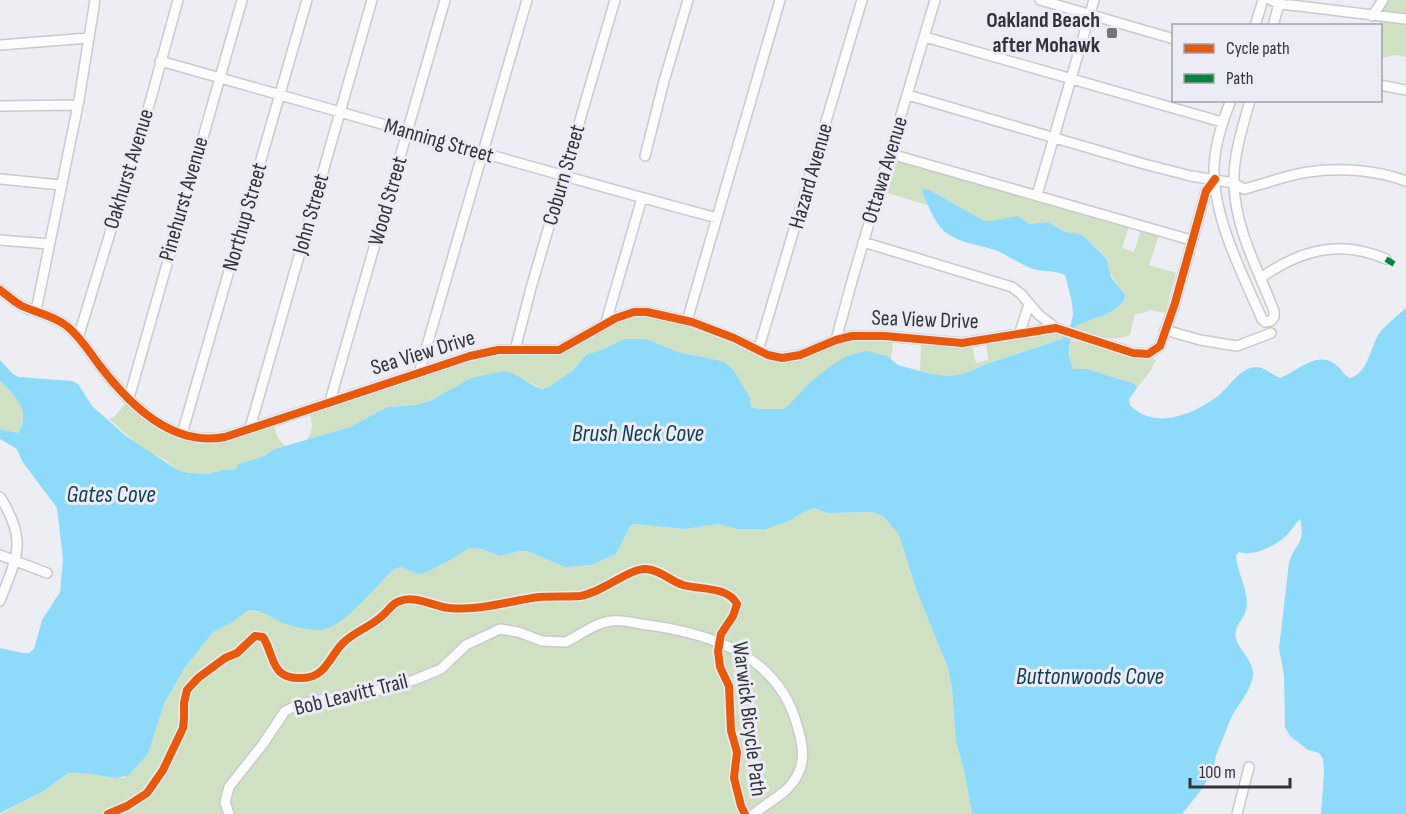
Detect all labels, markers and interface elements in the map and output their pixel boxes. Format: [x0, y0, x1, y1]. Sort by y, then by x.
place label: Oakland Beach after Mohawk [986, 7, 1101, 59]
legend [1172, 24, 1382, 102]
marker: Oakland Beach after Mohawk [1105, 26, 1119, 40]
text: Cycle path [1226, 38, 1290, 59]
text: Path [1226, 68, 1254, 89]
street label: Oakhurst Avenue [98, 106, 160, 232]
street label: Manning Street [381, 113, 497, 170]
street label: Ottawa Avenue [856, 113, 914, 227]
street label: Hazard Avenue [783, 120, 839, 232]
street label: Coburn Street [537, 121, 591, 229]
street label: Pinehurst Avenue [153, 134, 215, 264]
street label: Wood Street [362, 153, 414, 249]
street label: Northup Street [217, 160, 273, 274]
street label: John Street [286, 170, 335, 258]
street label: Sea View Drive [871, 305, 979, 335]
street label: Sea View Drive [368, 324, 478, 382]
water label: Brush Neck Cove [572, 419, 704, 448]
water label: Gates Cove [66, 480, 156, 509]
street label: Warwick Bicycle Path [726, 640, 772, 798]
water label: Buttonwoods Cove [1016, 662, 1164, 691]
street label: Bob Leavitt Trail [291, 668, 411, 722]
scale bar [1190, 751, 1290, 789]
text: 100 m [1199, 762, 1236, 783]

